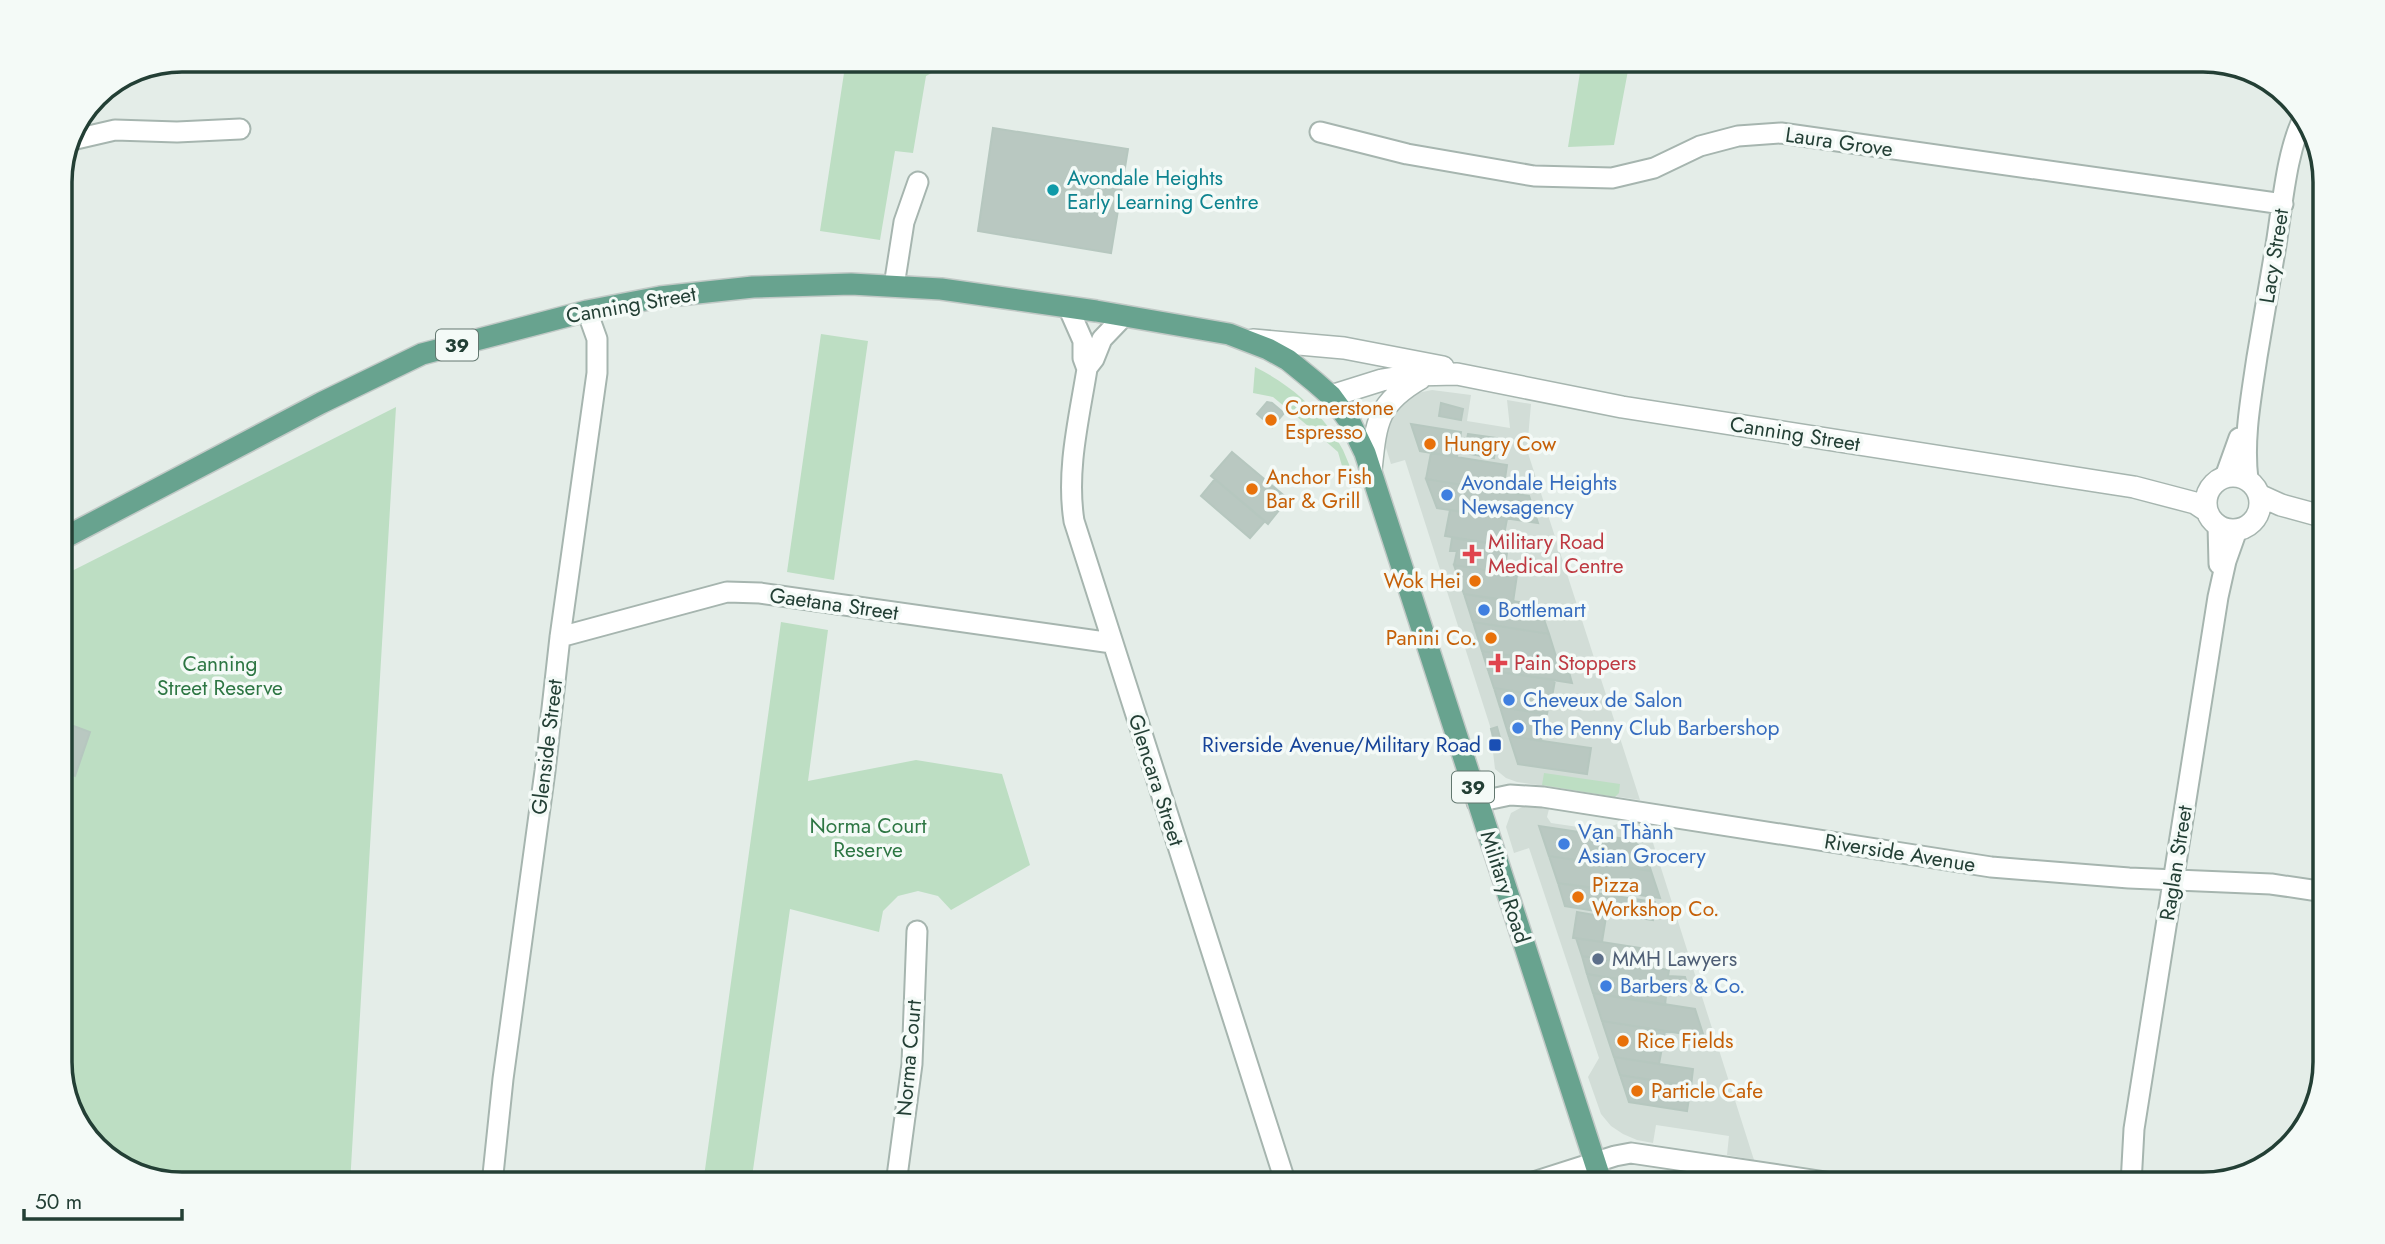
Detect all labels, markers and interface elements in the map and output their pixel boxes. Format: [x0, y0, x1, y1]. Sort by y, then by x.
street label: Laura Grove [1783, 120, 1895, 164]
place label: Avondale Heights Early Learning Centre [1067, 163, 1259, 217]
marker: Avondale Heights Early Learning Centre [1045, 182, 1061, 198]
street label: Lacy Street [2252, 207, 2296, 305]
street label: Canning Street [564, 279, 698, 331]
road number: 39 [436, 330, 478, 360]
place label: Cornerstone Espresso [1285, 393, 1394, 447]
street label: Canning Street [1728, 409, 1862, 459]
marker: Cornerstone Espresso [1263, 412, 1279, 428]
place label: Hungry Cow [1444, 429, 1557, 459]
marker: Hungry Cow [1422, 436, 1438, 452]
place label: Anchor Fish Bar & Grill [1266, 462, 1372, 516]
place label: Avondale Heights Newsagency [1461, 468, 1617, 522]
marker: Anchor Fish Bar & Grill [1244, 481, 1260, 497]
marker: Avondale Heights Newsagency [1439, 487, 1455, 503]
place label: Military Road Medical Centre [1488, 527, 1624, 581]
marker: Military Road Medical Centre [1462, 544, 1482, 564]
place label: Wok Hei [1384, 566, 1461, 596]
marker: Wok Hei [1467, 573, 1483, 589]
street label: Gaetana Street [768, 580, 900, 628]
place label: Bottlemart [1498, 595, 1586, 625]
marker: Bottlemart [1476, 602, 1492, 618]
place label: Panini Co. [1386, 623, 1477, 653]
marker: Panini Co. [1483, 630, 1499, 646]
place label: Pain Stoppers [1514, 648, 1636, 678]
park label: Canning Street Reserve [157, 649, 283, 703]
marker: Pain Stoppers [1488, 653, 1508, 673]
street label: Glenside Street [524, 678, 570, 816]
place label: Cheveux de Salon [1523, 685, 1683, 715]
marker: Cheveux de Salon [1501, 692, 1517, 708]
street label: Glencara Street [1121, 710, 1191, 850]
place label: The Penny Club Barbershop [1532, 713, 1780, 743]
marker: The Penny Club Barbershop [1510, 720, 1526, 736]
place label: Riverside Avenue/Military Road [1202, 730, 1481, 760]
marker: Riverside Avenue/Military Road [1487, 737, 1503, 753]
road number: 39 [1452, 772, 1494, 802]
street label: Raglan Street [2152, 803, 2200, 923]
park label: Norma Court Reserve [810, 811, 926, 865]
place label: Vạn Thành Asian Grocery [1578, 817, 1707, 871]
street label: Riverside Avenue [1822, 826, 1978, 880]
street label: Military Road [1473, 827, 1537, 947]
marker: Vạn Thành Asian Grocery [1556, 836, 1572, 852]
place label: Pizza Workshop Co. [1592, 870, 1719, 924]
marker: Pizza Workshop Co. [1570, 889, 1586, 905]
place label: MMH Lawyers [1612, 944, 1737, 974]
marker: MMH Lawyers [1590, 951, 1606, 967]
place label: Barbers & Co. [1620, 971, 1745, 1001]
marker: Barbers & Co. [1598, 978, 1614, 994]
street label: Norma Court [889, 998, 929, 1118]
place label: Rice Fields [1637, 1026, 1733, 1056]
marker: Rice Fields [1615, 1033, 1631, 1049]
place label: Particle Cafe [1651, 1076, 1763, 1106]
marker: Particle Cafe [1629, 1083, 1645, 1099]
scale bar [24, 1178, 182, 1222]
text: 50 m [35, 1187, 82, 1217]

